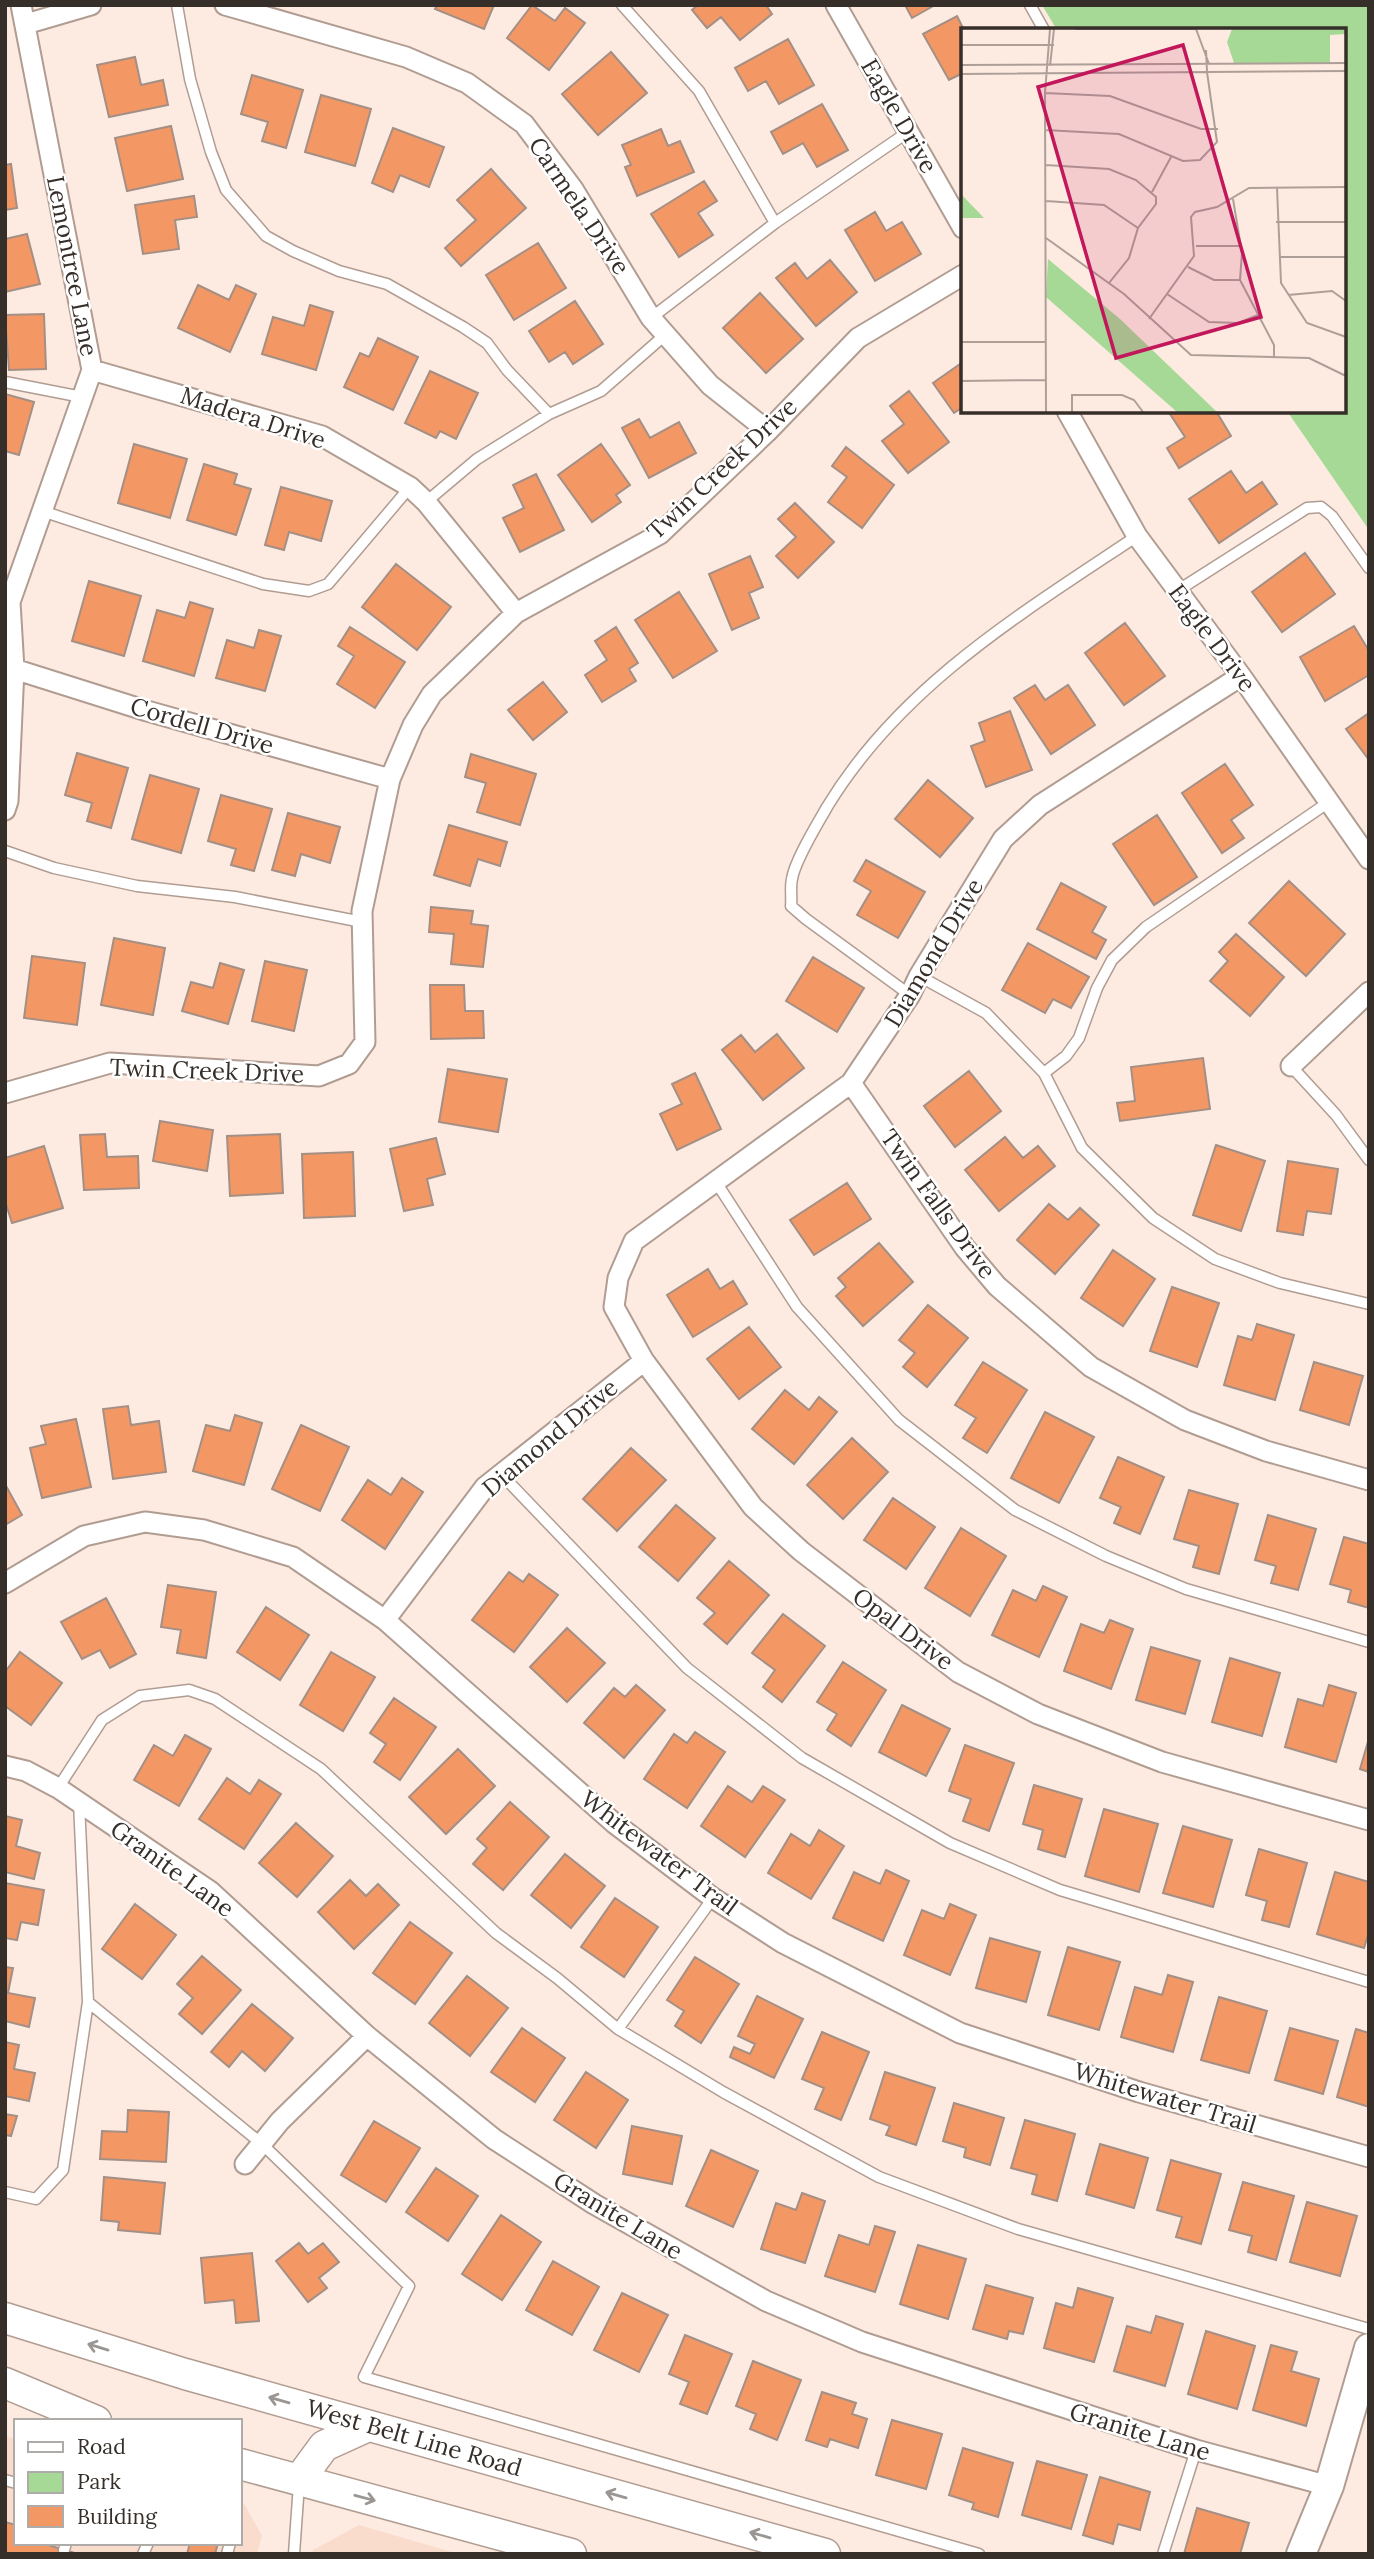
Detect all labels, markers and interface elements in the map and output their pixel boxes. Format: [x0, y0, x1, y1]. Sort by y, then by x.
inset map [961, 28, 1346, 413]
street label: Eagle Drive [854, 53, 945, 179]
street label: Carmela Drive [522, 131, 637, 280]
street label: Lemontree Lane [40, 173, 105, 359]
street label: Madera Drive [177, 379, 330, 456]
street label: Twin Creek Drive [640, 391, 803, 546]
street label: Eagle Drive [1162, 578, 1263, 698]
street label: Cordell Drive [127, 690, 277, 761]
street label: Diamond Drive [877, 873, 990, 1033]
street label: Twin Creek Drive [109, 1052, 305, 1089]
street label: Twin Falls Drive [874, 1123, 1003, 1285]
street label: Diamond Drive [475, 1372, 624, 1503]
street label: Opal Drive [847, 1581, 960, 1677]
street label: Whitewater Trail [574, 1783, 744, 1922]
street label: Granite Lane [104, 1813, 240, 1924]
street label: Whitewater Trail [1070, 2055, 1260, 2140]
street label: Granite Lane [548, 2165, 689, 2266]
one-way arrow [88, 2340, 110, 2352]
street label: West Belt Line Road [303, 2392, 526, 2483]
one-way arrow [268, 2393, 290, 2406]
street label: Granite Lane [1066, 2395, 1214, 2468]
legend [14, 2419, 242, 2545]
text: Road [77, 2433, 126, 2460]
text: Park [77, 2468, 121, 2495]
one-way arrow [605, 2488, 628, 2501]
one-way arrow [353, 2492, 376, 2505]
text: Building [77, 2503, 157, 2530]
one-way arrow [749, 2528, 771, 2541]

